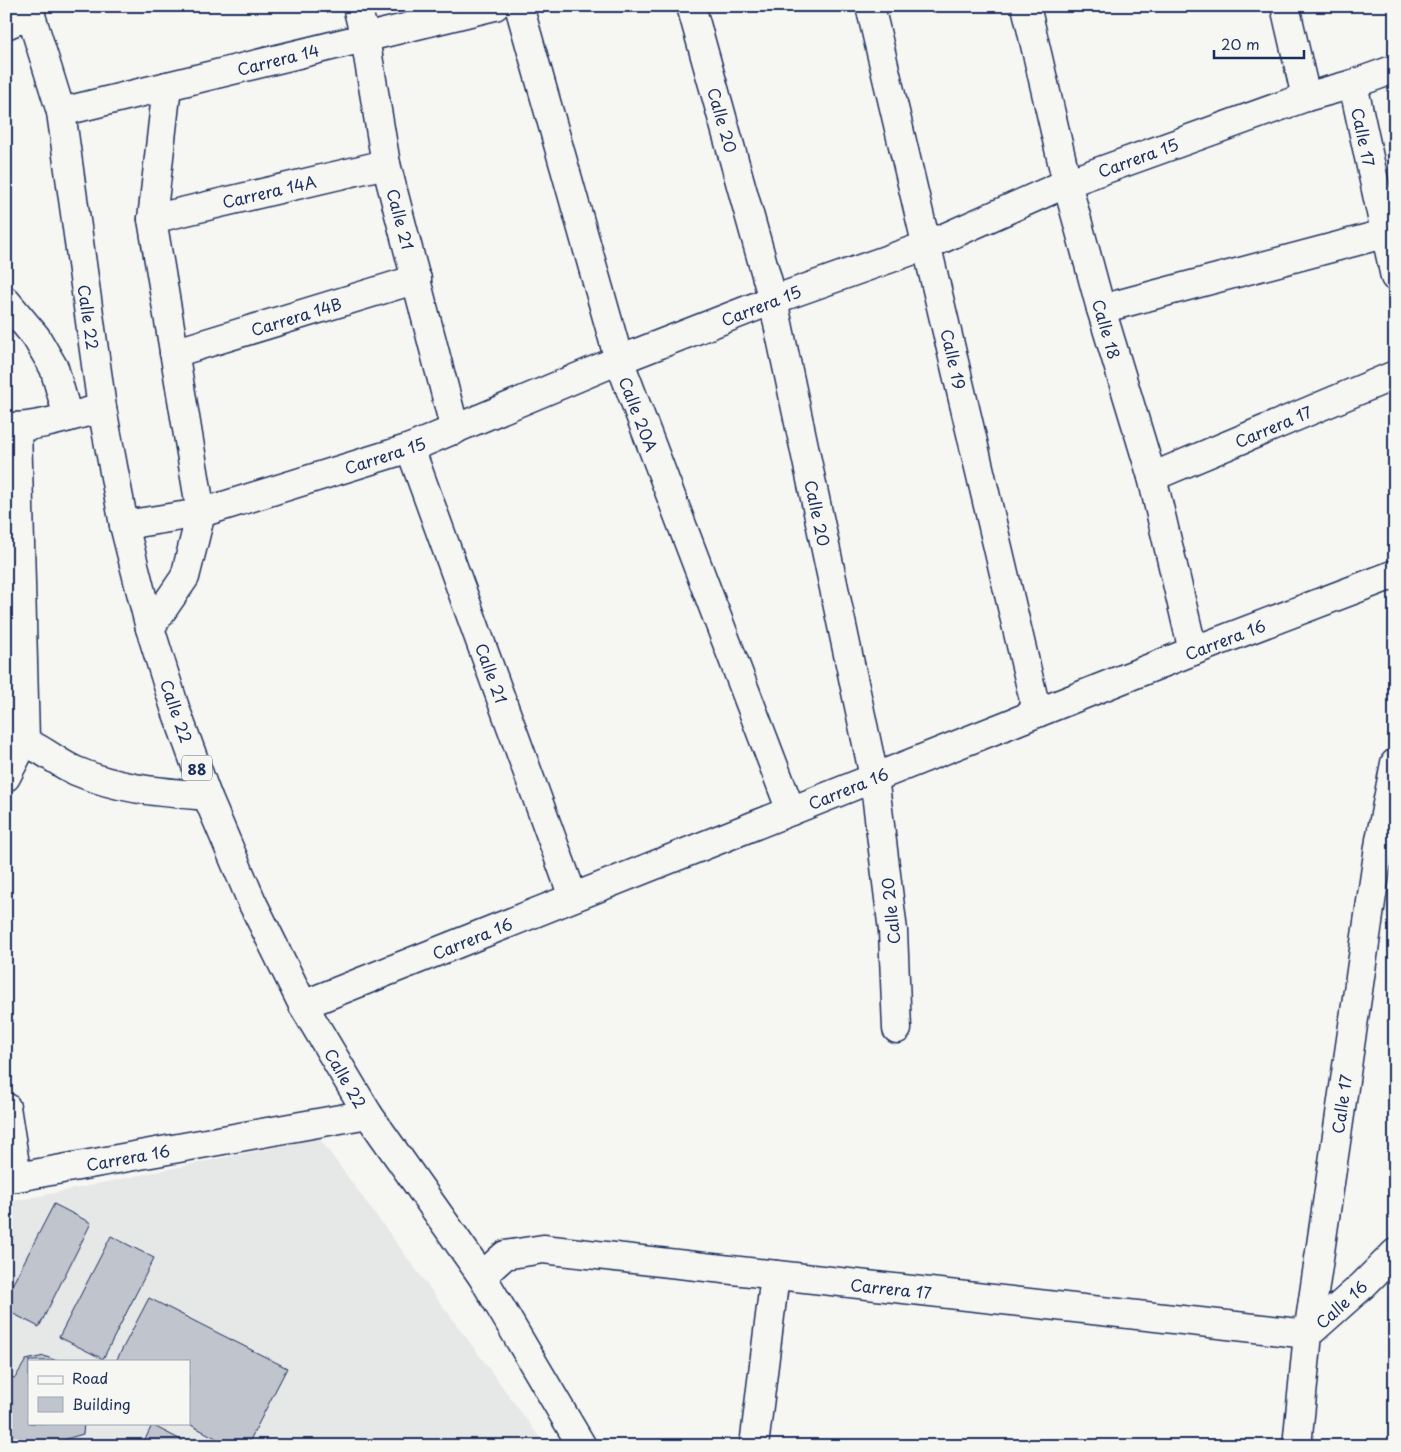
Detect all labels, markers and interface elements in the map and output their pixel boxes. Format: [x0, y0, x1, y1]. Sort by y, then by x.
scale bar [1214, 28, 1304, 60]
text: 20 m [1221, 32, 1260, 55]
street label: Carrera 14 [234, 37, 322, 81]
street label: Calle 20 [702, 85, 744, 155]
street label: Calle 17 [1346, 105, 1382, 169]
street label: Carrera 15 [1094, 131, 1182, 183]
street label: Carrera 14A [220, 169, 318, 213]
street label: Calle 21 [381, 186, 421, 252]
street label: Carrera 15 [717, 279, 805, 331]
street label: Calle 22 [73, 283, 105, 351]
street label: Carrera 14B [248, 291, 344, 341]
street label: Calle 18 [1087, 296, 1127, 362]
street label: Calle 19 [935, 327, 973, 392]
street label: Calle 20A [614, 373, 664, 455]
street label: Carrera 17 [1231, 399, 1316, 453]
street label: Carrera 15 [341, 431, 429, 479]
street label: Calle 20 [799, 478, 837, 548]
street label: Carrera 16 [1181, 613, 1269, 665]
street label: Calle 21 [470, 640, 514, 706]
street label: Calle 22 [155, 676, 199, 746]
road number: 88 [182, 756, 212, 780]
street label: Carrera 16 [804, 761, 892, 815]
street label: Calle 20 [875, 876, 905, 946]
street label: Carrera 16 [428, 911, 516, 965]
street label: Calle 22 [319, 1044, 373, 1112]
street label: Calle 17 [1325, 1072, 1357, 1135]
street label: Carrera 16 [84, 1138, 172, 1176]
street label: Carrera 17 [849, 1272, 933, 1304]
street label: Calle 16 [1310, 1274, 1372, 1334]
legend [28, 1360, 190, 1424]
text: Road [72, 1366, 108, 1389]
text: Building [72, 1392, 131, 1415]

